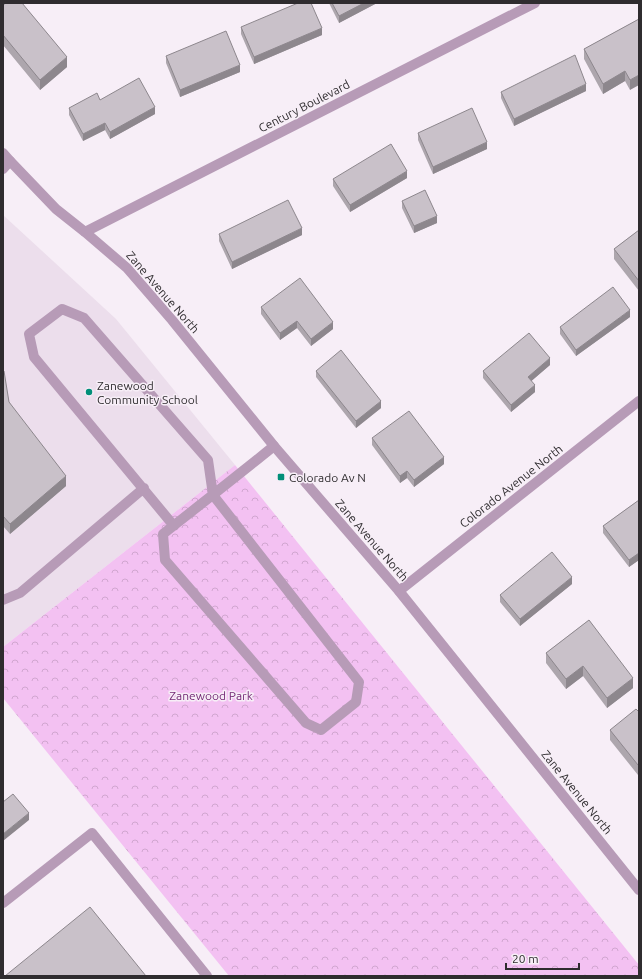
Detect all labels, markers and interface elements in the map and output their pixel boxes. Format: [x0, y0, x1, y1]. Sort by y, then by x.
street label: Century Boulevard [256, 77, 352, 135]
street label: Zane Avenue North [124, 248, 202, 336]
place label: Zanewood Community School [97, 379, 198, 406]
marker: Zanewood Community School [84, 387, 94, 397]
street label: Colorado Avenue North [457, 442, 565, 530]
place label: Colorado Av N [289, 471, 366, 484]
marker: Colorado Av N [276, 472, 286, 482]
street label: Zane Avenue North [333, 496, 411, 584]
park label: Zanewood Park [169, 689, 253, 702]
street label: Zane Avenue North [539, 747, 615, 837]
scale bar [506, 945, 579, 971]
text: 20 m [512, 952, 539, 965]

